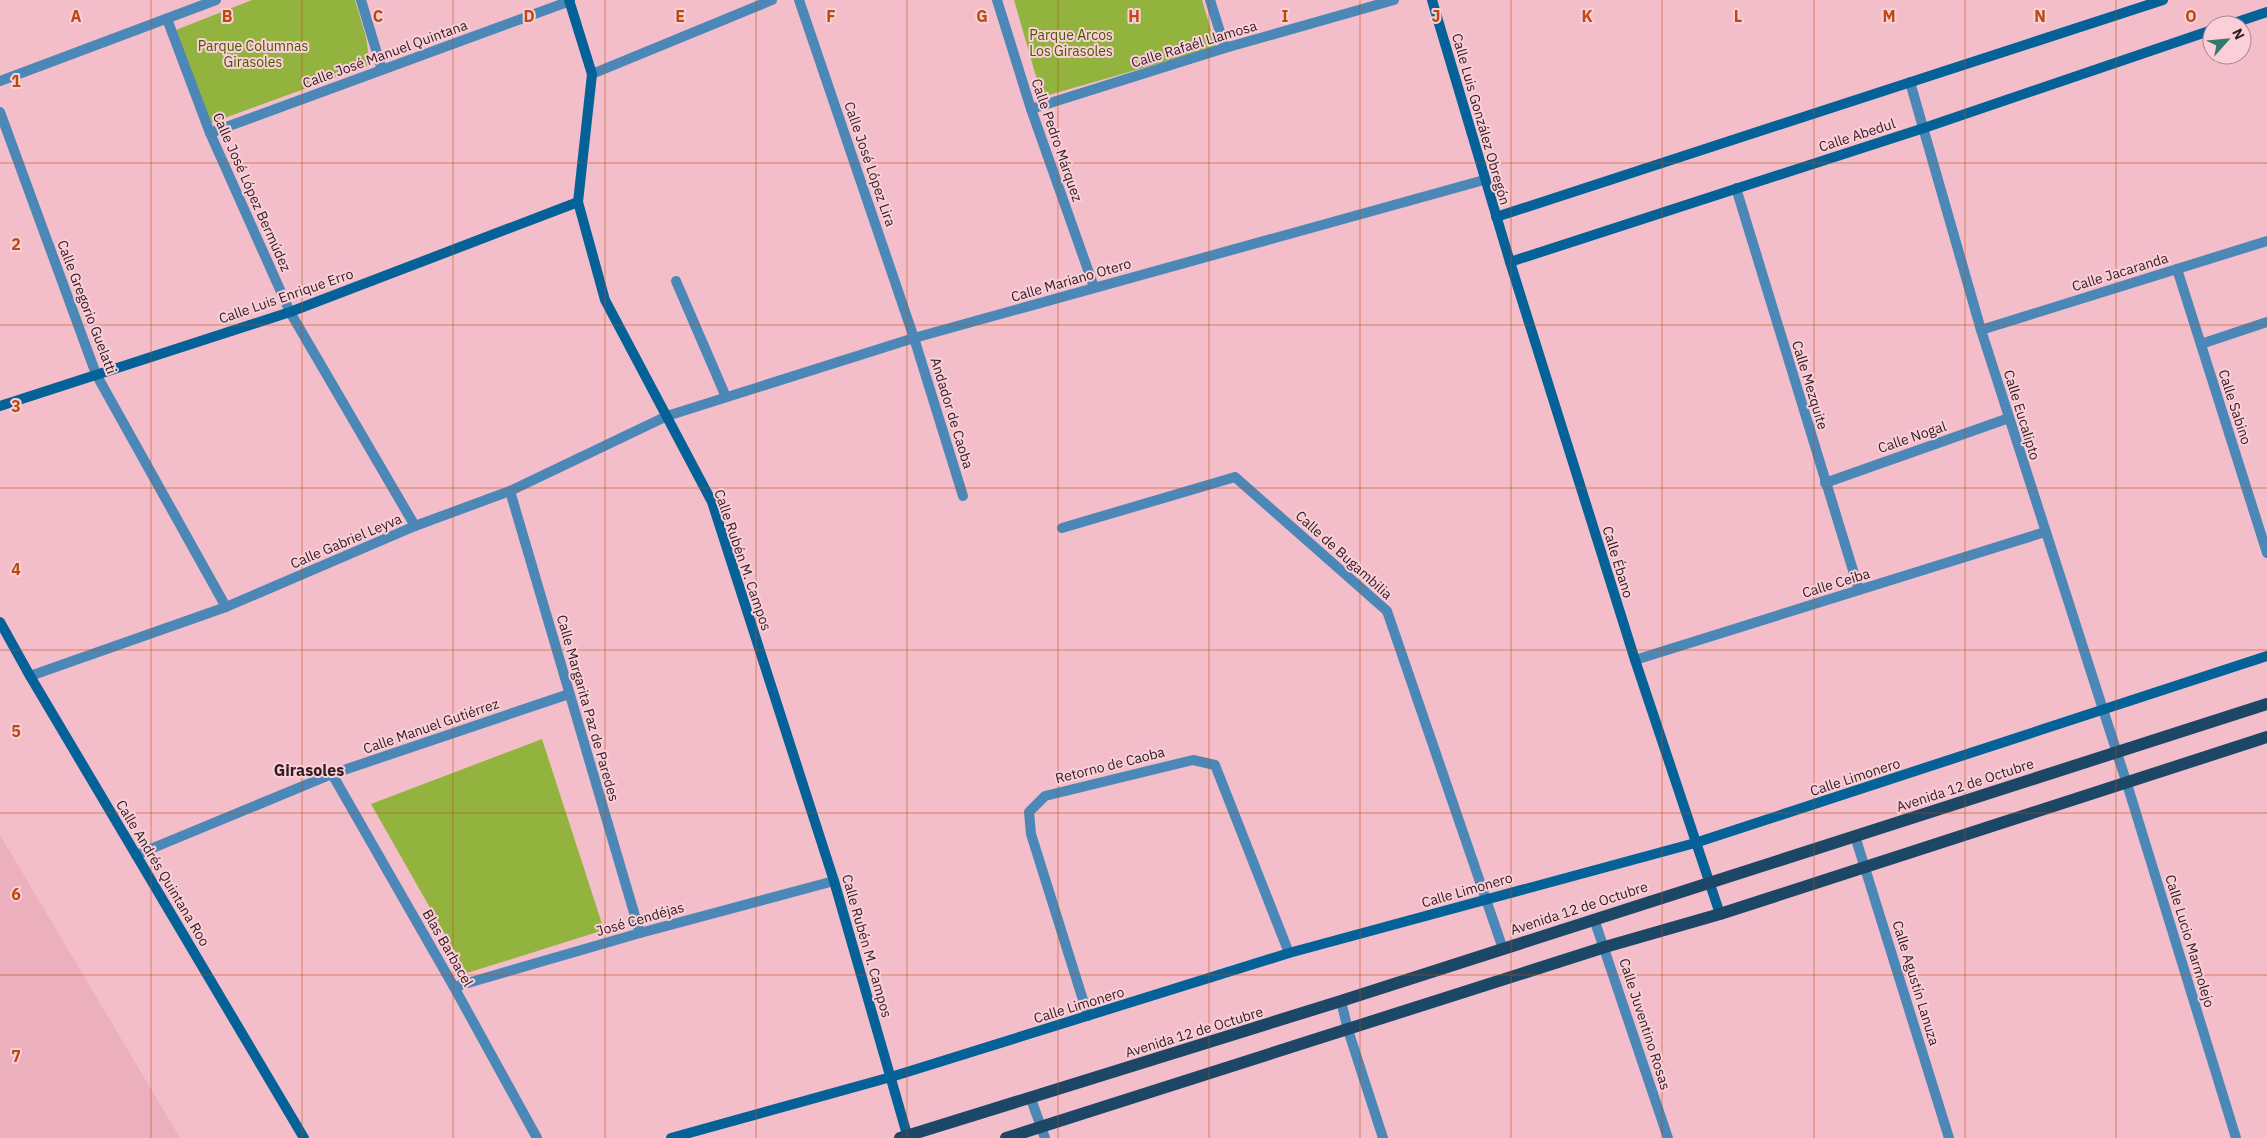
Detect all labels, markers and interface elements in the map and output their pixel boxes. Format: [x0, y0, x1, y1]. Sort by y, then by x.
text: A [71, 6, 82, 26]
text: B [222, 6, 233, 26]
text: D [523, 6, 535, 26]
text: E [675, 6, 685, 26]
text: F [826, 6, 836, 26]
text: G [976, 6, 988, 26]
text: H [1128, 6, 1140, 26]
text: I [1282, 6, 1289, 26]
text: J [1432, 6, 1440, 26]
text: K [1581, 6, 1593, 26]
text: L [1734, 6, 1742, 26]
text: M [1882, 6, 1896, 26]
text: N [2034, 6, 2046, 26]
text: O [2185, 6, 2197, 26]
north arrow [2202, 15, 2252, 65]
street label: Calle José Manuel Quintana [300, 16, 470, 92]
street label: Calle Rafaél Llamosa [1129, 16, 1260, 72]
text: N [2228, 25, 2249, 43]
park label: Parque Arcos Los Girasoles [1029, 26, 1113, 60]
street label: Calle Luis González Obregón [1448, 31, 1514, 207]
park label: Parque Columnas Girasoles [198, 37, 309, 71]
text: 1 [11, 71, 21, 91]
street label: Calle Pedro Márquez [1027, 76, 1087, 204]
street label: Calle José López Lira [840, 99, 900, 229]
street label: Calle José López Bermúdez [209, 110, 295, 275]
street label: Calle Abedul [1816, 114, 1898, 156]
text: 2 [11, 234, 21, 254]
street label: Calle Gregorio Guelatti [53, 237, 121, 377]
street label: Calle Jacaranda [2070, 249, 2171, 295]
street label: Calle Mariano Otero [1009, 254, 1133, 306]
street label: Calle Luis Enrique Erro [216, 264, 356, 327]
street label: Calle Mezquite [1788, 338, 1832, 432]
street label: Andador de Caoba [926, 355, 978, 471]
street label: Calle Sabino [2214, 367, 2256, 447]
street label: Calle Eucalipto [2000, 368, 2044, 462]
text: 3 [11, 396, 21, 416]
street label: Calle Nogal [1875, 417, 1949, 457]
street label: Calle Rubén M. Campos [710, 487, 776, 633]
street label: Calle de Bugambilia [1292, 507, 1397, 604]
street label: Calle Gabriel Leyva [288, 509, 405, 573]
street label: Calle Ébano [1599, 524, 1638, 600]
text: 4 [11, 559, 21, 579]
street label: Calle Ceiba [1800, 564, 1873, 602]
street label: Calle Margarita Paz de Paredes [553, 613, 623, 804]
street label: Calle Manuel Gutiérrez [361, 694, 502, 758]
text: 5 [11, 721, 21, 741]
street label: Retorno de Caoba [1053, 743, 1167, 787]
street label: Calle Limonero [1808, 754, 1903, 800]
street label: Avenida 12 de Octubre [1894, 754, 2036, 816]
district label: Girasoles [274, 760, 344, 780]
street label: Calle Andrés Quintana Roo [112, 797, 214, 950]
street label: Calle Limonero [1419, 868, 1515, 912]
street label: Calle Rubén M. Campos [838, 872, 896, 1020]
street label: Calle Lucio Marmolejo [2161, 872, 2219, 1010]
street label: Avenida 12 de Octubre [1508, 877, 1650, 939]
text: 6 [11, 884, 21, 904]
street label: José Cendéjas [594, 898, 686, 940]
street label: Blas Barbacel [419, 906, 477, 990]
street label: Calle Agustín Lanuza [1888, 918, 1944, 1048]
street label: Calle Juventino Rosas [1615, 956, 1675, 1092]
street label: Calle Limonero [1032, 983, 1127, 1027]
street label: Avenida 12 de Octubre [1123, 1002, 1266, 1062]
text: 7 [11, 1046, 21, 1066]

